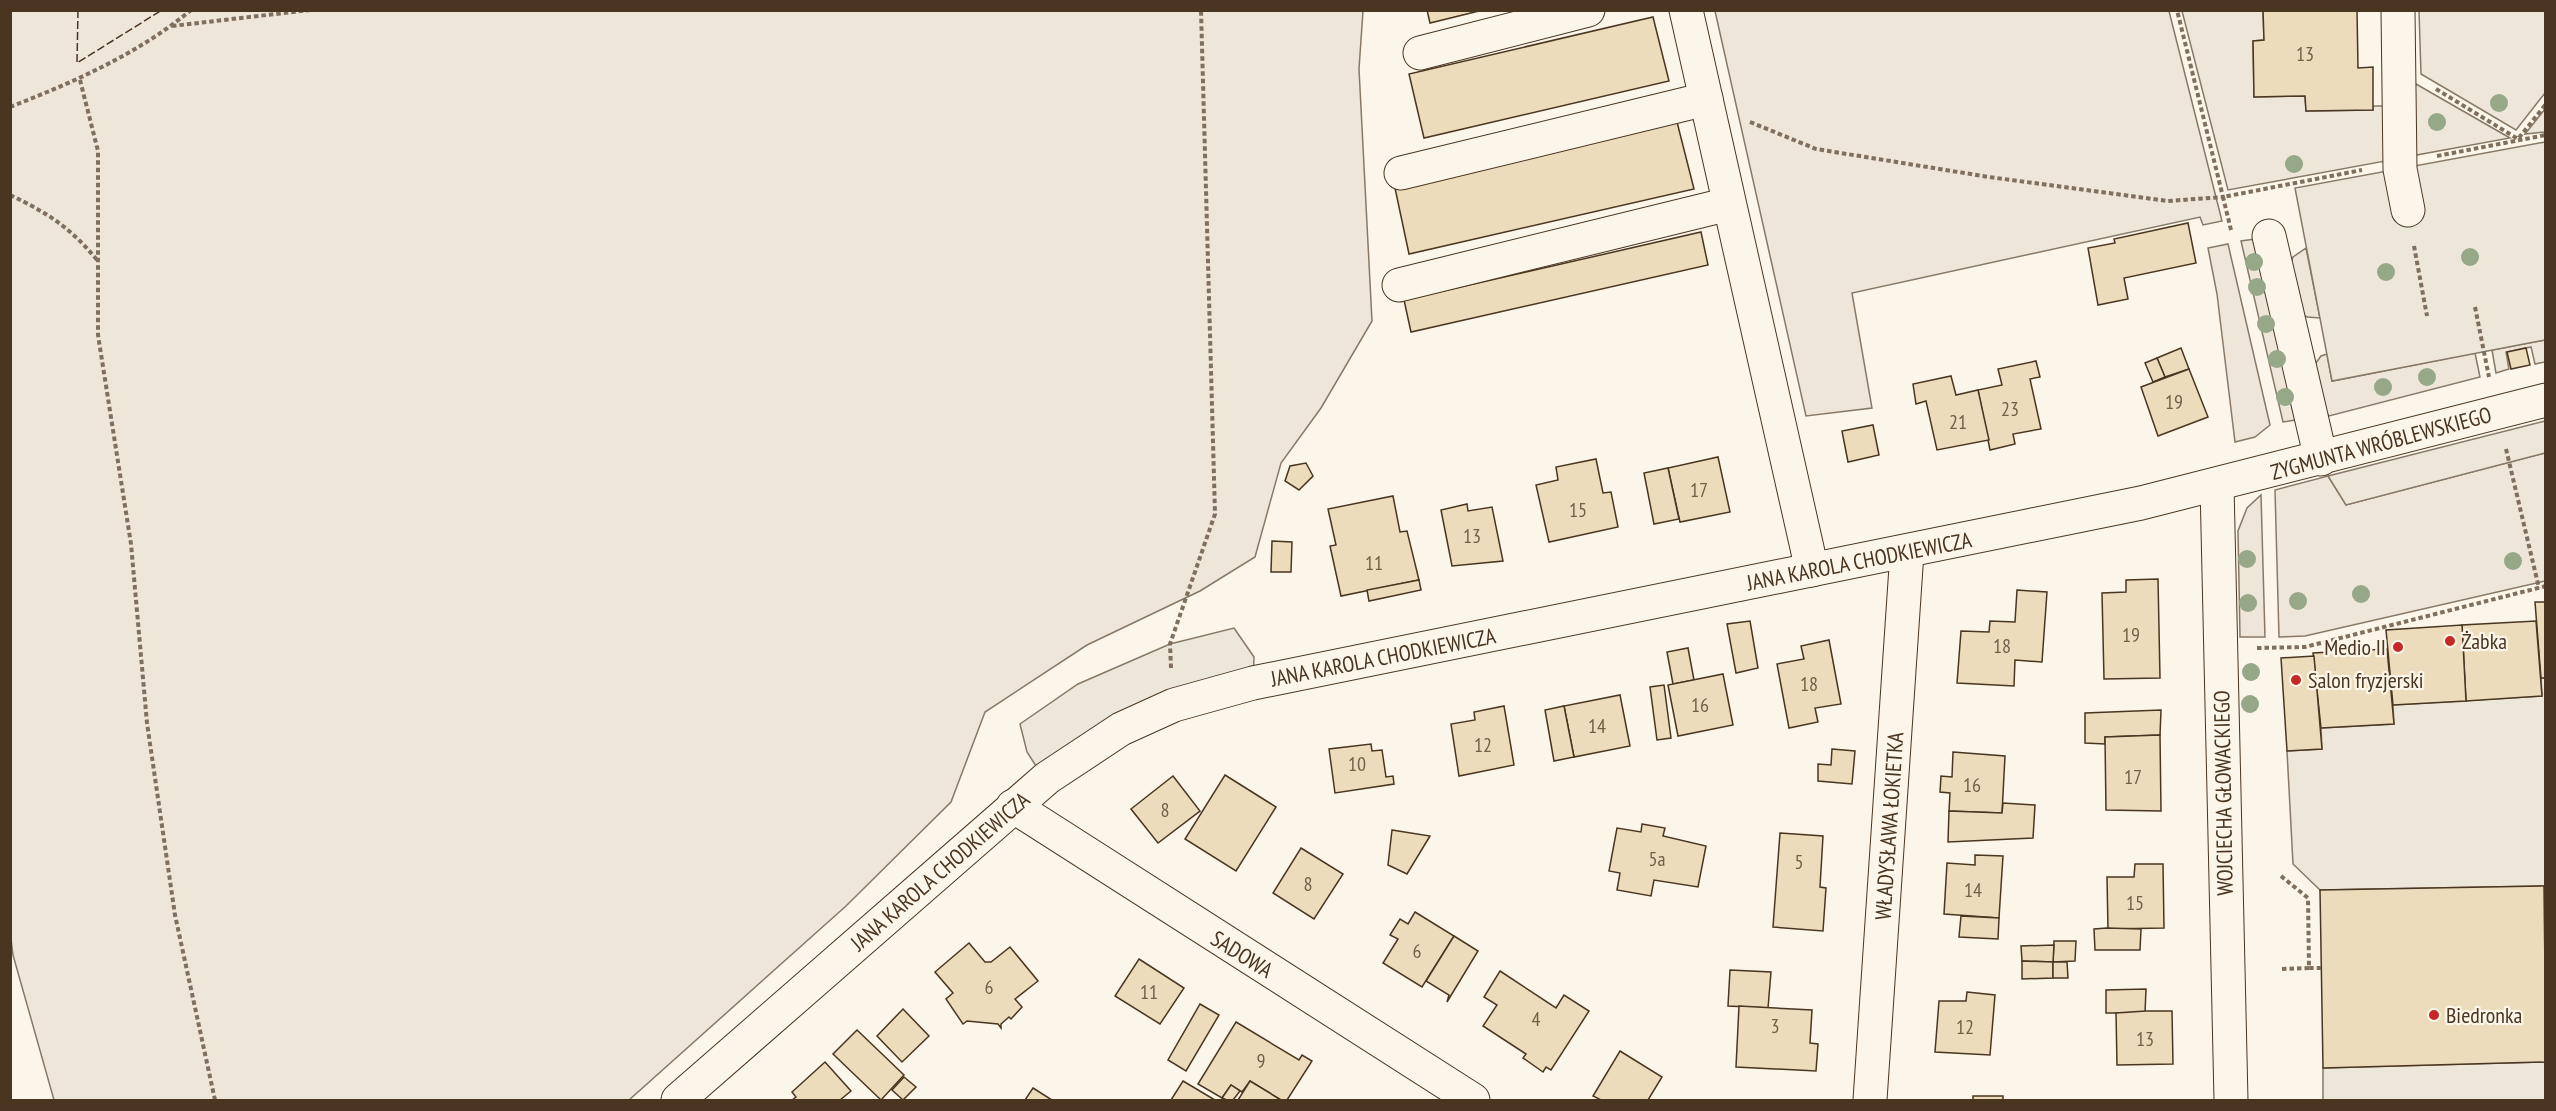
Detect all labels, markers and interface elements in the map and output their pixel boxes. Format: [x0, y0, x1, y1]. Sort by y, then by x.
house number: 13 [2296, 41, 2314, 67]
house number: 19 [2165, 389, 2183, 415]
house number: 23 [2001, 396, 2019, 422]
street label: ZYGMUNTA WRÓBLEWSKIEGO [2268, 400, 2494, 486]
house number: 21 [1949, 409, 1967, 435]
house number: 17 [1690, 477, 1708, 503]
house number: 15 [1569, 497, 1587, 523]
house number: 13 [1463, 523, 1481, 549]
street label: JANA KAROLA CHODKIEWICZA [1743, 525, 1974, 597]
house number: 11 [1365, 550, 1383, 576]
street label: JANA KAROLA CHODKIEWICZA [1267, 621, 1498, 693]
house number: 19 [2122, 622, 2140, 648]
place label: Żabka [2462, 627, 2507, 655]
house number: 18 [1993, 633, 2011, 659]
place label: Medio II [2324, 633, 2386, 661]
marker: Żabka [2443, 634, 2457, 648]
marker: Medio II [2391, 640, 2405, 654]
place label: Salon fryzjerski [2308, 666, 2424, 694]
house number: 18 [1800, 671, 1818, 697]
marker: Salon fryzjerski [2289, 673, 2303, 687]
street label: WOJCIECHA GŁOWACKIEGO [2207, 690, 2239, 896]
house number: 16 [1691, 692, 1709, 718]
house number: 14 [1588, 713, 1606, 739]
street label: WŁADYSŁAWA ŁOKIETKA [1868, 730, 1910, 921]
house number: 12 [1474, 732, 1492, 758]
house number: 10 [1348, 751, 1366, 777]
house number: 17 [2124, 764, 2142, 790]
house number: 16 [1963, 772, 1981, 798]
street label: JANA KAROLA CHODKIEWICZA [844, 785, 1036, 957]
house number: 8 [1161, 797, 1170, 823]
house number: 5a [1649, 846, 1666, 872]
house number: 5 [1795, 849, 1804, 875]
house number: 8 [1304, 871, 1313, 897]
house number: 14 [1964, 877, 1982, 903]
house number: 15 [2126, 890, 2144, 916]
street label: SADOWA [1206, 924, 1279, 984]
house number: 6 [1413, 938, 1422, 964]
house number: 6 [985, 974, 994, 1000]
house number: 11 [1140, 979, 1158, 1005]
place label: Biedronka [2446, 1001, 2522, 1029]
house number: 4 [1532, 1006, 1541, 1032]
marker: Biedronka [2427, 1008, 2441, 1022]
house number: 3 [1771, 1013, 1780, 1039]
house number: 12 [1956, 1014, 1974, 1040]
house number: 13 [2136, 1026, 2154, 1052]
house number: 9 [1257, 1048, 1266, 1074]

